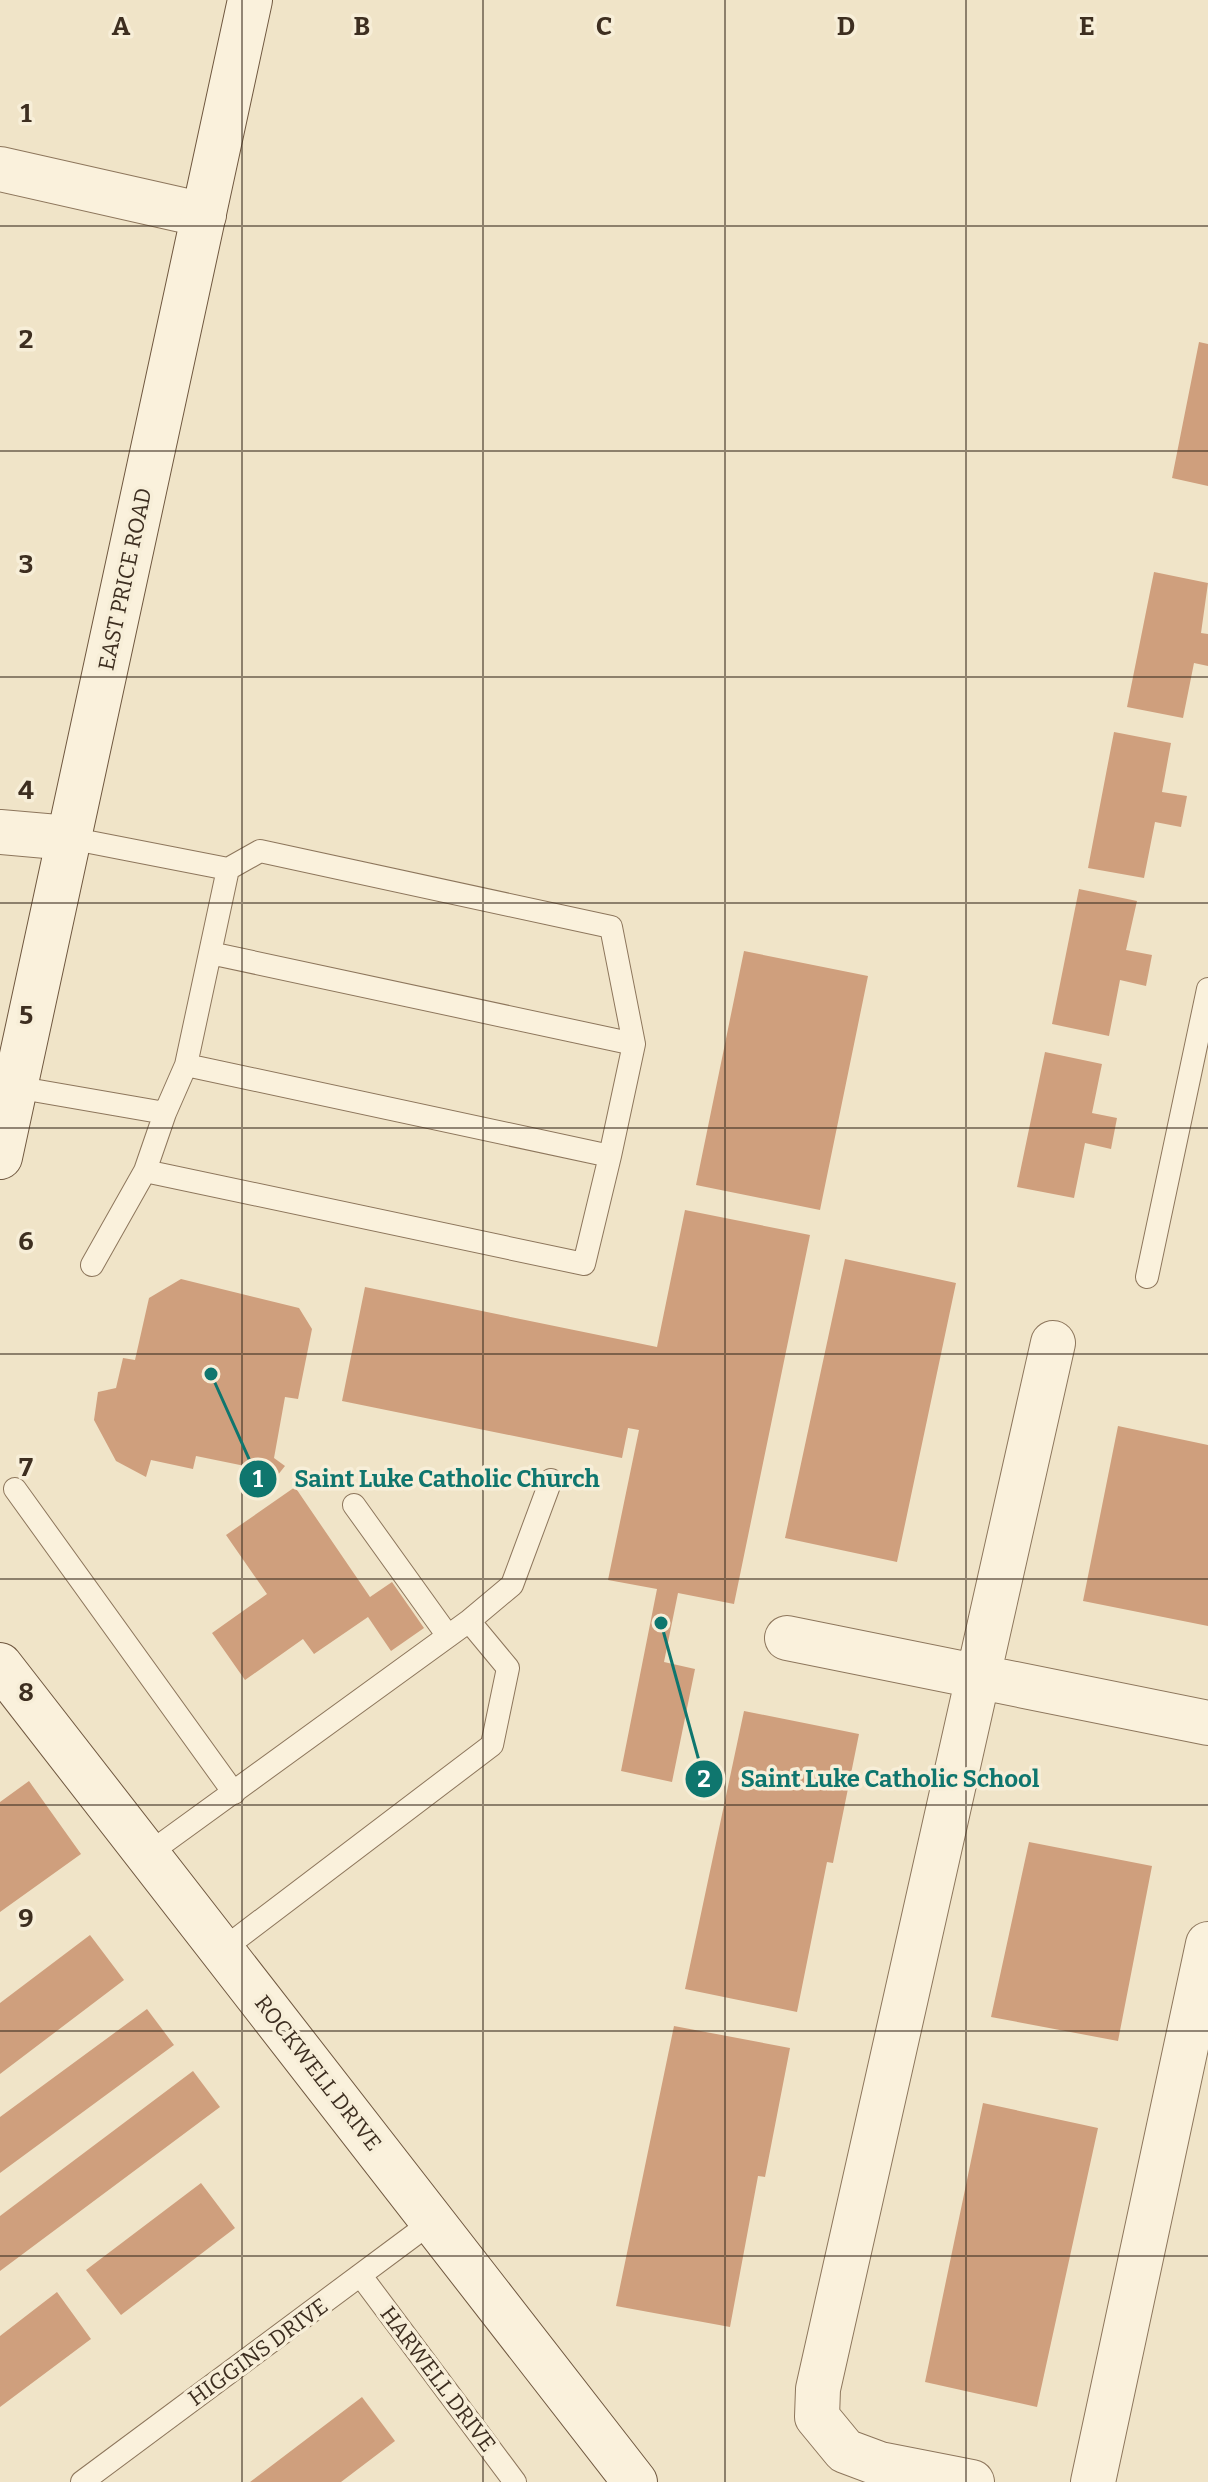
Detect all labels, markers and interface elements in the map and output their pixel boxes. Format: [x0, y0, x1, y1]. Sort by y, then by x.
text: A [112, 11, 131, 42]
text: B [354, 11, 370, 42]
text: C [596, 11, 612, 42]
text: D [837, 11, 855, 42]
text: E [1079, 11, 1095, 42]
text: 1 [20, 98, 32, 129]
text: 2 [19, 324, 33, 355]
street label: EAST PRICE ROAD [92, 485, 158, 673]
text: 3 [19, 549, 33, 580]
text: 4 [18, 775, 34, 806]
text: 5 [19, 1000, 33, 1031]
text: 6 [18, 1226, 34, 1257]
text: 7 [19, 1452, 33, 1483]
callout: Saint Luke Catholic Church [238, 1455, 616, 1503]
text: 1 [253, 1465, 264, 1493]
text: Saint Luke Catholic Church [294, 1465, 600, 1493]
text: 8 [18, 1677, 34, 1708]
callout: Saint Luke Catholic School [684, 1755, 1055, 1803]
text: 2 [697, 1765, 711, 1793]
text: Saint Luke Catholic School [741, 1765, 1040, 1793]
text: 9 [18, 1903, 34, 1934]
street label: ROCKWELL DRIVE [249, 1990, 387, 2156]
street label: HIGGINS DRIVE [183, 2292, 333, 2412]
street label: HARWELL DRIVE [374, 2301, 502, 2457]

